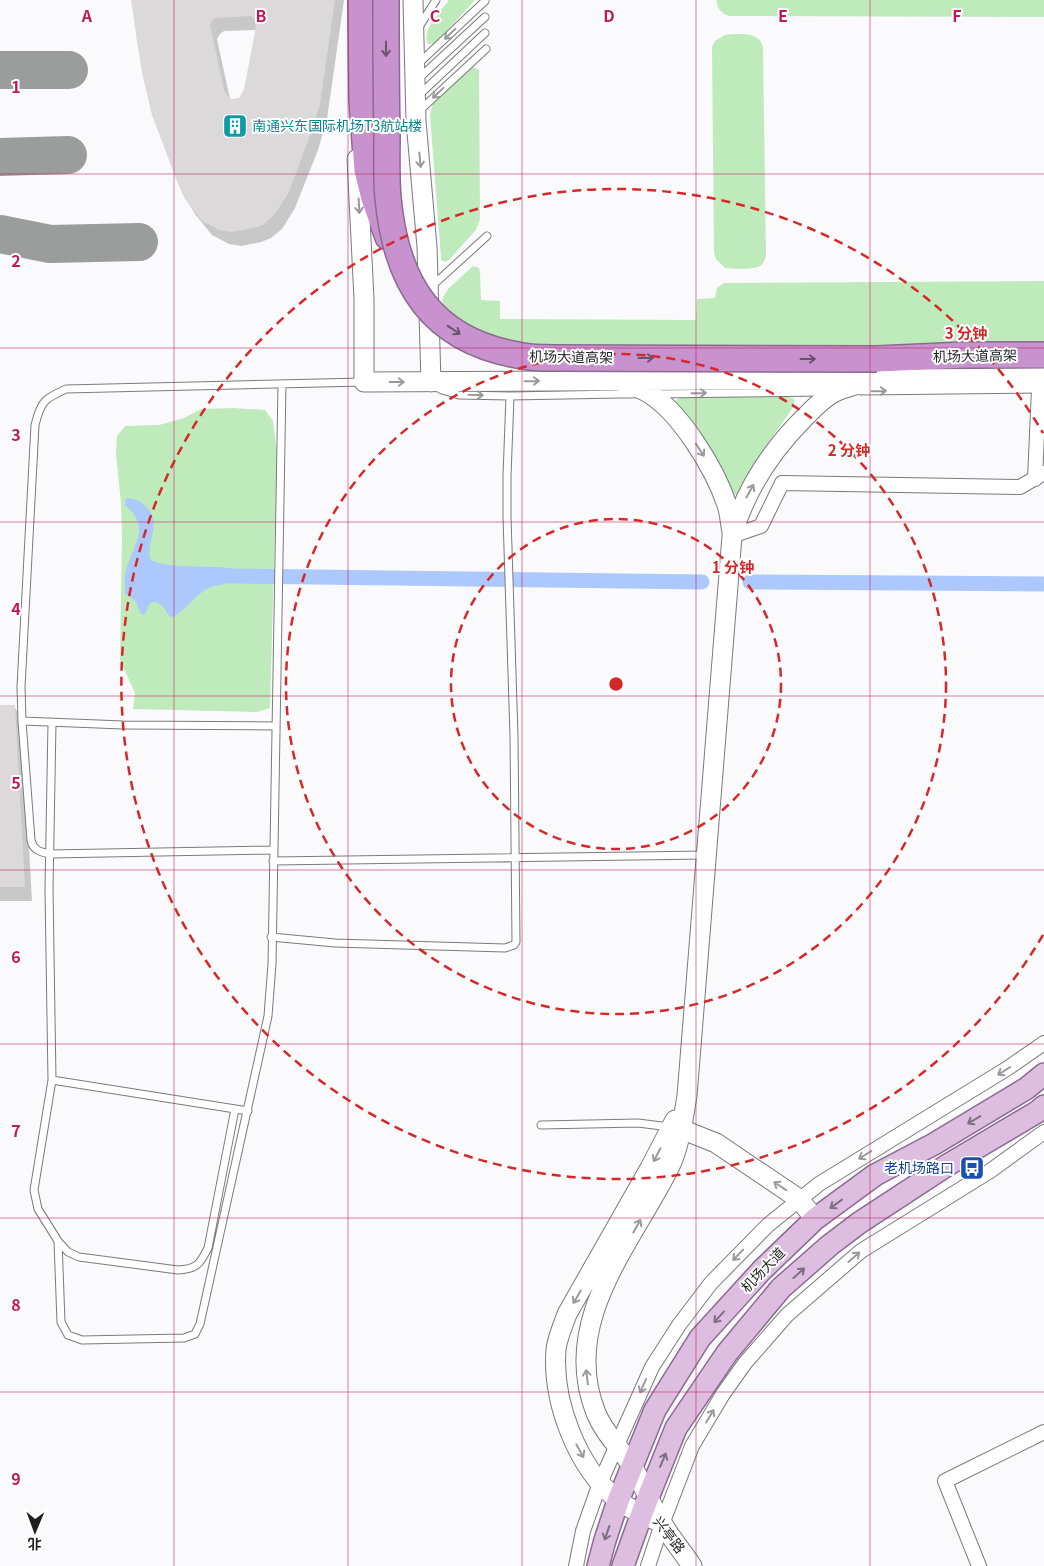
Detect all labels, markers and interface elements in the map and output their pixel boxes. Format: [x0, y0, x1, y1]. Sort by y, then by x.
text: A [81, 3, 93, 27]
text: B [256, 3, 267, 27]
text: C [430, 3, 441, 27]
text: D [603, 3, 615, 27]
text: E [778, 3, 788, 27]
text: F [952, 3, 962, 27]
one-way arrow [443, 28, 456, 40]
one-way arrow [381, 40, 391, 56]
text: 1 [11, 74, 21, 98]
one-way arrow [432, 87, 444, 99]
building icon: 南通兴东国际机场T3航站楼 [222, 113, 248, 139]
place label: 南通兴东国际机场T3航站楼 [252, 115, 422, 135]
one-way arrow [415, 152, 424, 168]
one-way arrow [354, 198, 363, 214]
text: 2 [11, 248, 21, 272]
text: 3 分钟 [945, 322, 987, 343]
one-way arrow [447, 325, 461, 335]
street label: 机场大道高架 [933, 344, 1017, 366]
street label: 机场大道高架 [529, 345, 613, 367]
one-way arrow [637, 353, 653, 363]
one-way arrow [800, 354, 816, 364]
one-way arrow [524, 376, 540, 386]
one-way arrow [388, 377, 405, 387]
one-way arrow [870, 386, 887, 396]
one-way arrow [690, 388, 707, 398]
one-way arrow [468, 390, 484, 400]
text: 3 [11, 422, 21, 446]
text: 2 分钟 [828, 439, 870, 460]
one-way arrow [695, 443, 705, 457]
one-way arrow [746, 484, 756, 498]
text: 1 分钟 [712, 556, 754, 577]
text: 4 [11, 596, 21, 620]
centre of rings [607, 675, 625, 693]
text: 5 [11, 770, 21, 794]
text: 6 [11, 944, 21, 968]
one-way arrow [997, 1066, 1011, 1076]
one-way arrow [968, 1115, 982, 1125]
text: 7 [11, 1118, 21, 1142]
one-way arrow [652, 1147, 661, 1162]
one-way arrow [858, 1150, 872, 1161]
bus stop icon: 老机场路口 [959, 1155, 985, 1181]
place label: 老机场路口 [884, 1157, 954, 1177]
one-way arrow [773, 1181, 787, 1191]
one-way arrow [829, 1199, 843, 1209]
one-way arrow [632, 1219, 642, 1233]
street label: 机场大道 [736, 1242, 789, 1296]
one-way arrow [732, 1249, 744, 1262]
one-way arrow [847, 1252, 860, 1263]
one-way arrow [792, 1267, 805, 1279]
one-way arrow [572, 1289, 582, 1304]
text: 8 [11, 1292, 21, 1316]
one-way arrow [713, 1310, 725, 1323]
one-way arrow [582, 1369, 592, 1385]
one-way arrow [638, 1378, 648, 1393]
one-way arrow [706, 1409, 716, 1423]
one-way arrow [575, 1443, 585, 1458]
one-way arrow [659, 1453, 669, 1468]
text: 9 [11, 1466, 21, 1490]
north arrow [10, 1506, 60, 1556]
street label: 兴亭路 [649, 1512, 691, 1557]
one-way arrow [602, 1525, 611, 1541]
text: 北 [28, 1535, 42, 1555]

